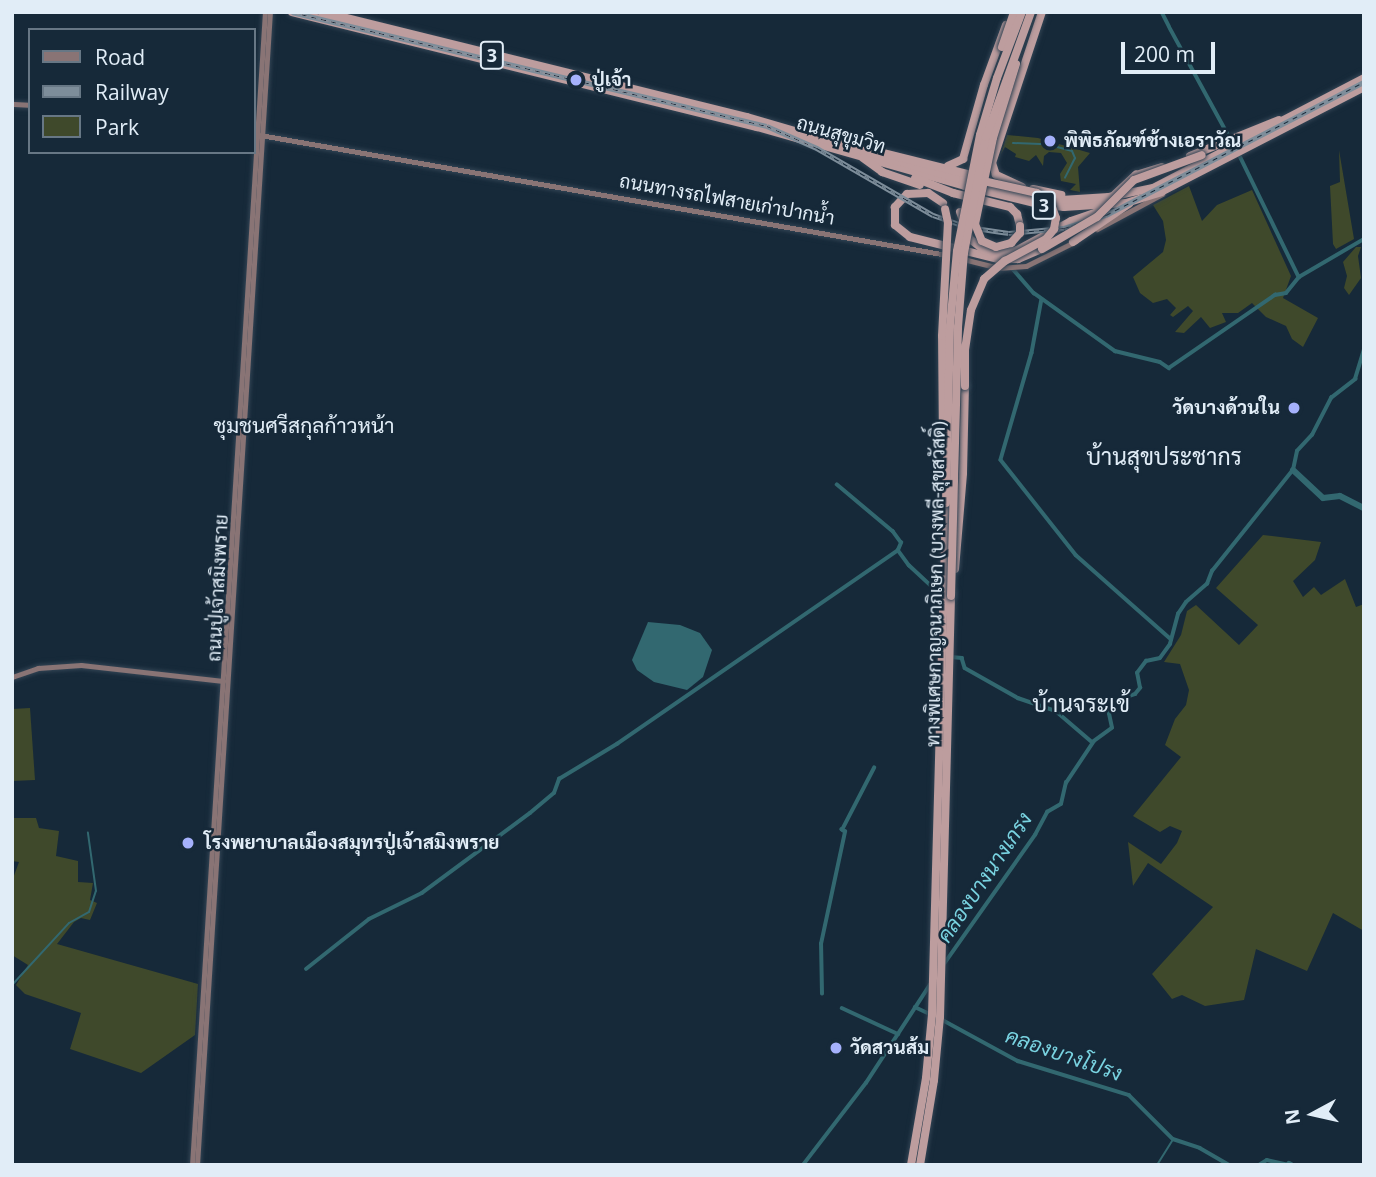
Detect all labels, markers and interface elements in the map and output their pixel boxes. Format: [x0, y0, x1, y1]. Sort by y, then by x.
legend [28, 28, 256, 154]
scale bar [1124, 28, 1218, 72]
road number: 3 [480, 40, 504, 70]
text: 200 m [1134, 40, 1195, 68]
text: Road [95, 43, 145, 71]
place label: ปู่เจ้า [592, 69, 631, 91]
marker: ปู่เจ้า [566, 70, 586, 90]
text: Railway [95, 78, 169, 106]
street label: ถนนสุขุมวิท [794, 111, 888, 159]
text: Park [95, 113, 139, 141]
place label: พิพิธภัณฑ์ช้างเอราวัณ [1064, 130, 1241, 152]
marker: พิพิธภัณฑ์ช้างเอราวัณ [1042, 133, 1058, 149]
street label: ถนนทางรถไฟสายเก่าปากน้ำ [618, 170, 836, 230]
road number: 3 [1032, 190, 1056, 220]
place label: วัดบางด้วนใน [1172, 397, 1280, 419]
marker: วัดบางด้วนใน [1286, 400, 1302, 416]
district label: ชุมชนศรีสกุลก้าวหน้า [214, 412, 394, 438]
street label: ทางพิเศษกาญจนาภิเษก (บางพลี-สุขสวัสดิ์) [922, 421, 950, 747]
district label: บ้านสุขประชากร [1086, 442, 1242, 470]
street label: ถนนปู่เจ้าสมิงพราย [203, 514, 233, 662]
district label: บ้านจระเข้ [1032, 689, 1130, 717]
water label: คลองบางนางเกรง [931, 807, 1037, 947]
place label: โรงพยาบาลเมืองสมุทรปู่เจ้าสมิงพราย [204, 832, 500, 854]
marker: โรงพยาบาลเมืองสมุทรปู่เจ้าสมิงพราย [178, 833, 198, 853]
water label: คลองบางโปรง [1003, 1022, 1125, 1086]
place label: วัดสวนส้ม [850, 1037, 929, 1059]
marker: วัดสวนส้ม [828, 1040, 844, 1056]
north arrow [1278, 1079, 1348, 1149]
text: N [1278, 1107, 1306, 1126]

